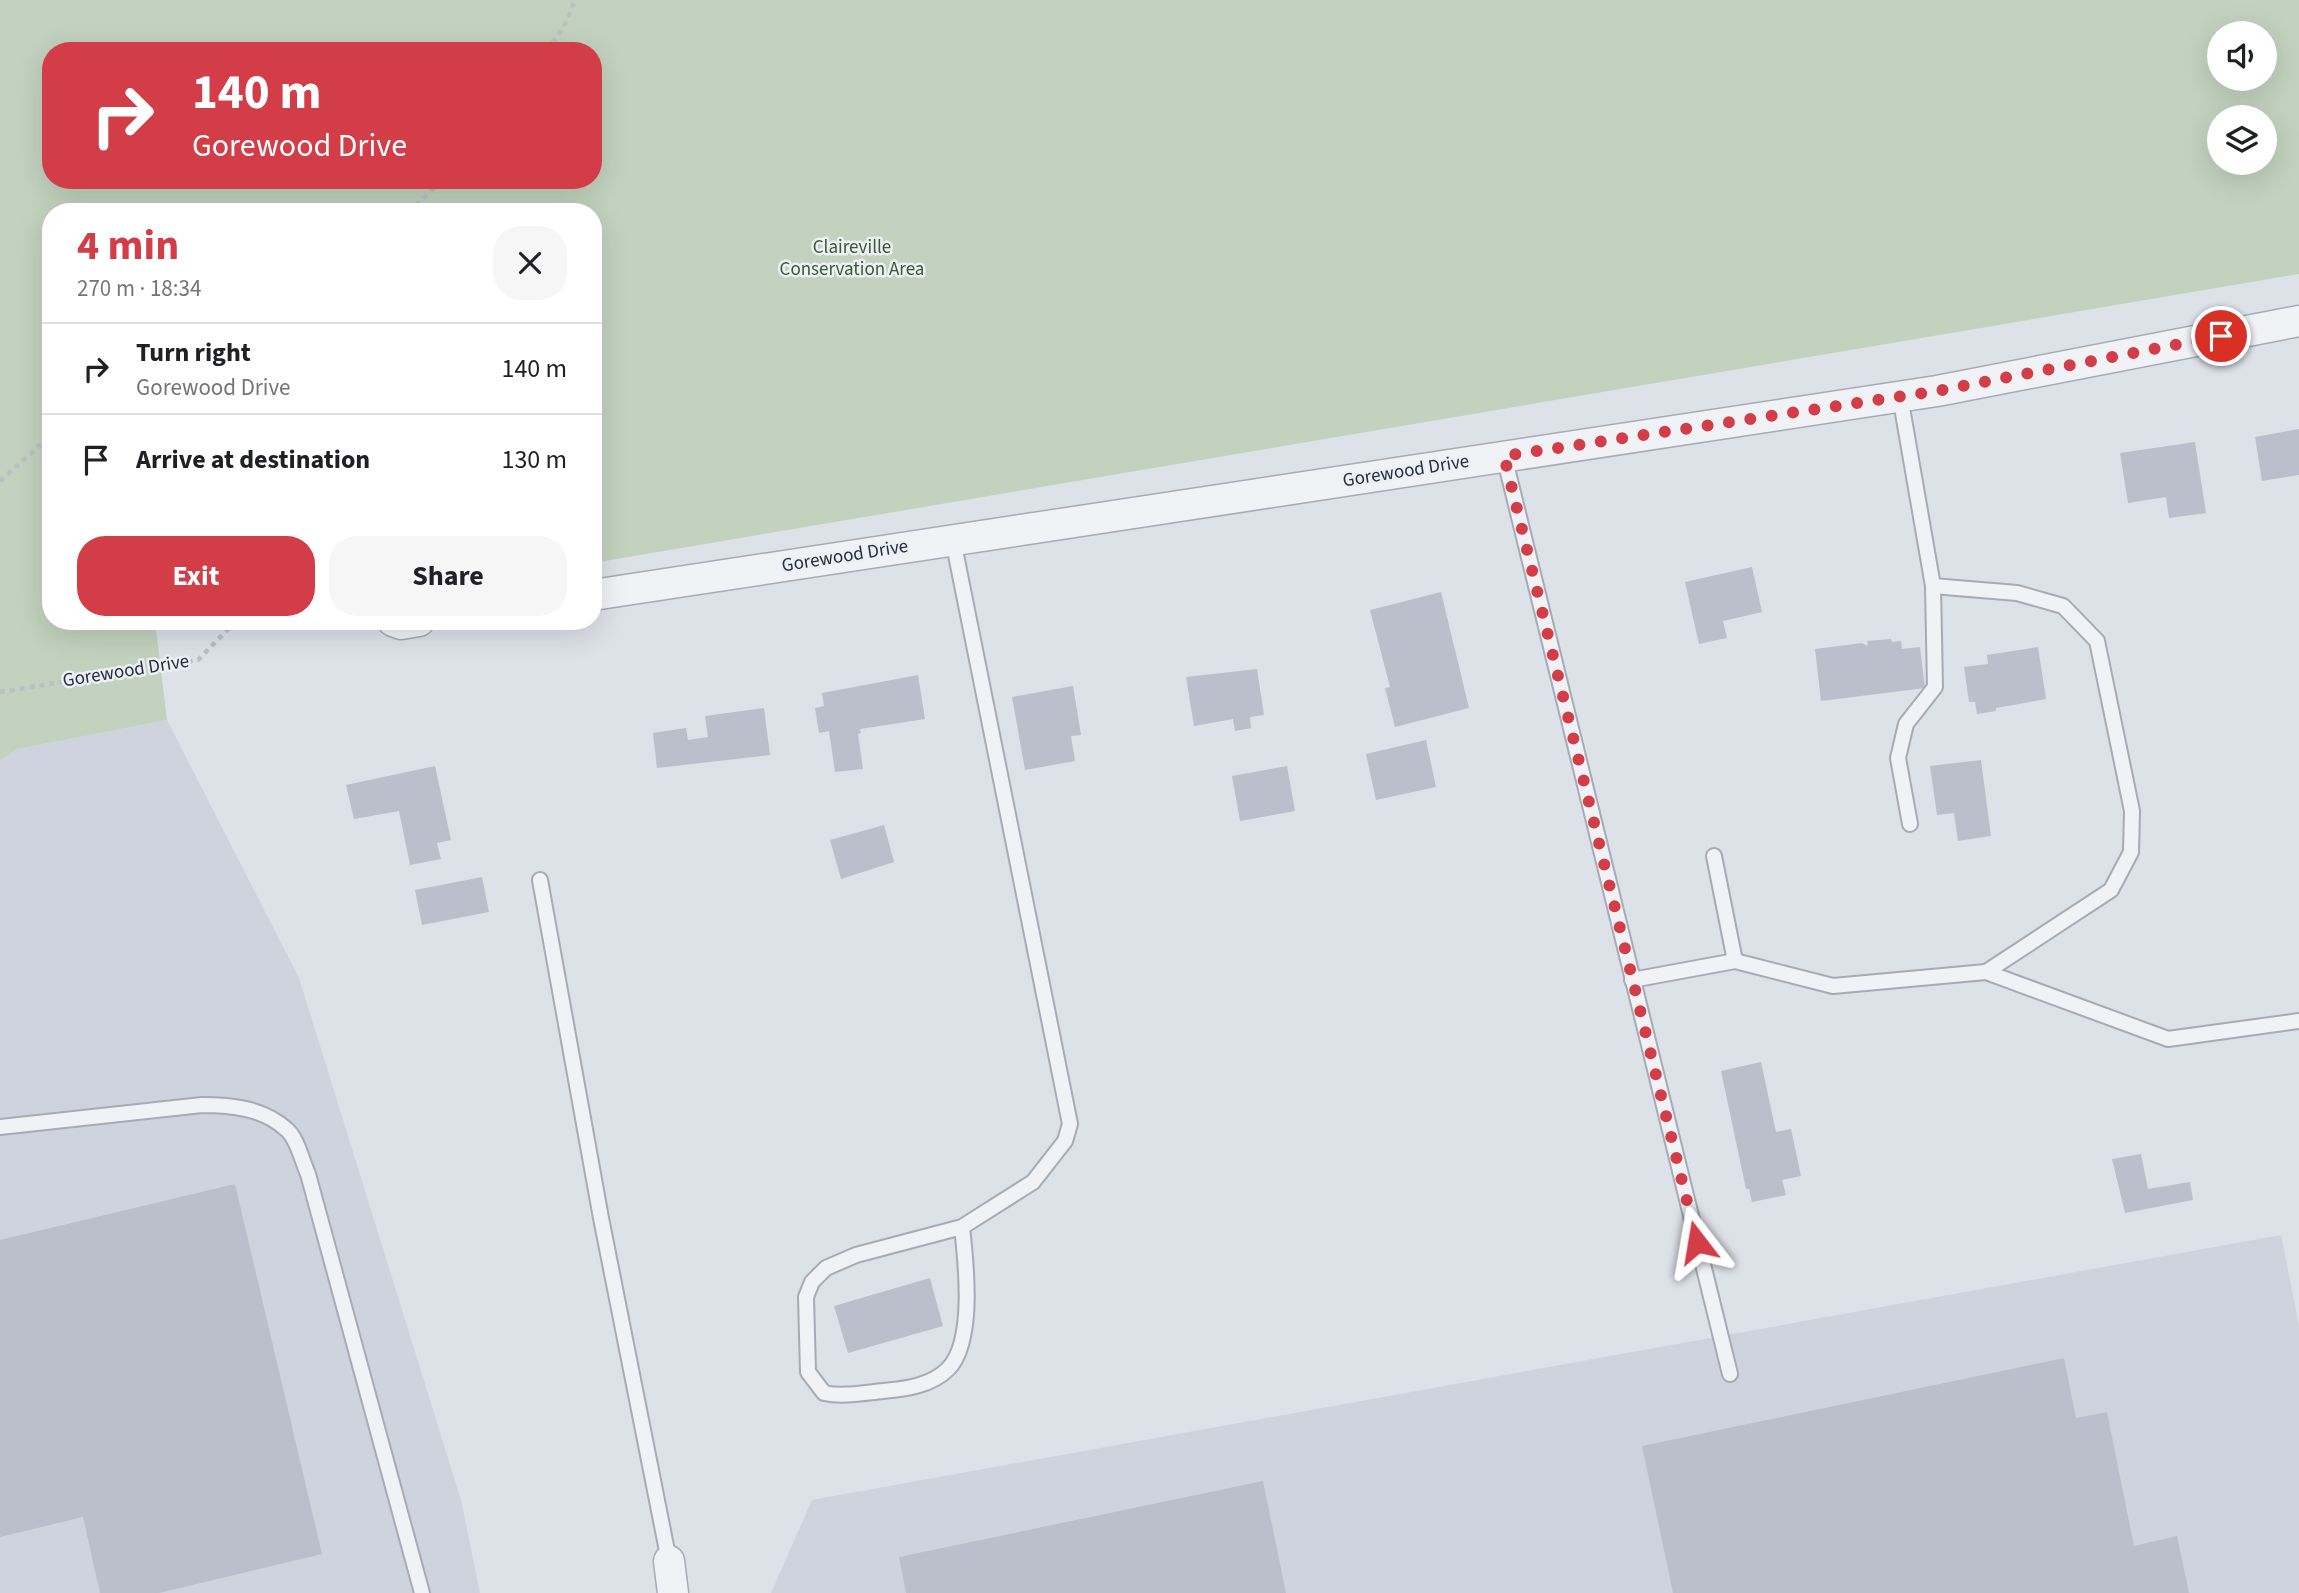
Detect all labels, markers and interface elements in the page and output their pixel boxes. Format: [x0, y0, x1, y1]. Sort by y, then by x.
map controls [2207, 21, 2277, 175]
button: sound [2207, 21, 2277, 91]
text: 140 m [192, 58, 321, 128]
icon: right [77, 70, 168, 161]
button: layers [2207, 105, 2277, 175]
text: Gorewood Drive [192, 123, 407, 169]
text: 4 min [77, 216, 179, 276]
button: close [493, 226, 567, 300]
park label: Claireville Conservation Area [780, 234, 924, 283]
text: 270 m · 18:34 [77, 272, 201, 305]
pin [2191, 306, 2251, 366]
icon: arrive [2202, 317, 2240, 355]
text: Turn right [136, 334, 251, 371]
icon: right [77, 350, 115, 388]
text: 140 m [501, 350, 567, 387]
text: Gorewood Drive [136, 371, 291, 404]
icon: arrive [77, 441, 115, 479]
text: Arrive at destination [136, 441, 370, 478]
text: 130 m [501, 441, 567, 478]
street label: Gorewood Drive [1341, 448, 1471, 494]
street label: Gorewood Drive [780, 533, 910, 579]
button: Exit [77, 536, 315, 616]
button: Share [329, 536, 567, 616]
street label: Gorewood Drive [61, 648, 191, 694]
position arrow [1660, 1205, 1734, 1279]

